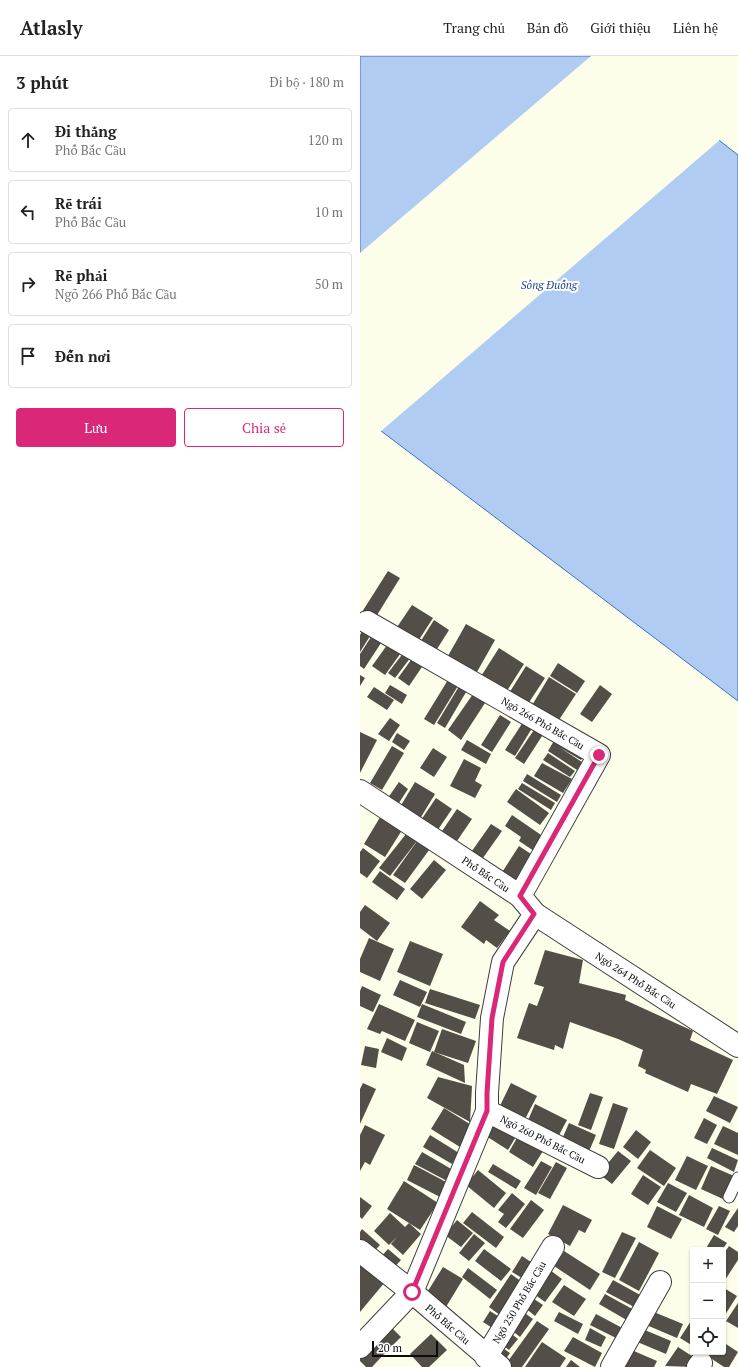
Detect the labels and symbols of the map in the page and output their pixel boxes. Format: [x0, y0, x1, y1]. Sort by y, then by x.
water label: Sông Đuống [521, 278, 578, 292]
street label: Ngõ 266 Phố Bắc Cầu [499, 694, 587, 753]
route end [590, 746, 608, 764]
street label: Phố Bắc Cầu [459, 854, 512, 895]
street label: Ngõ 264 Phố Bắc Cầu [593, 949, 679, 1012]
street label: Ngõ 260 Phố Bắc Cầu [498, 1112, 588, 1167]
street label: Ngõ 250 Phố Bắc Cầu [490, 1259, 549, 1346]
route start [403, 1283, 421, 1301]
street label: Phố Bắc Cầu [423, 1302, 473, 1347]
scale bar [372, 1339, 438, 1358]

